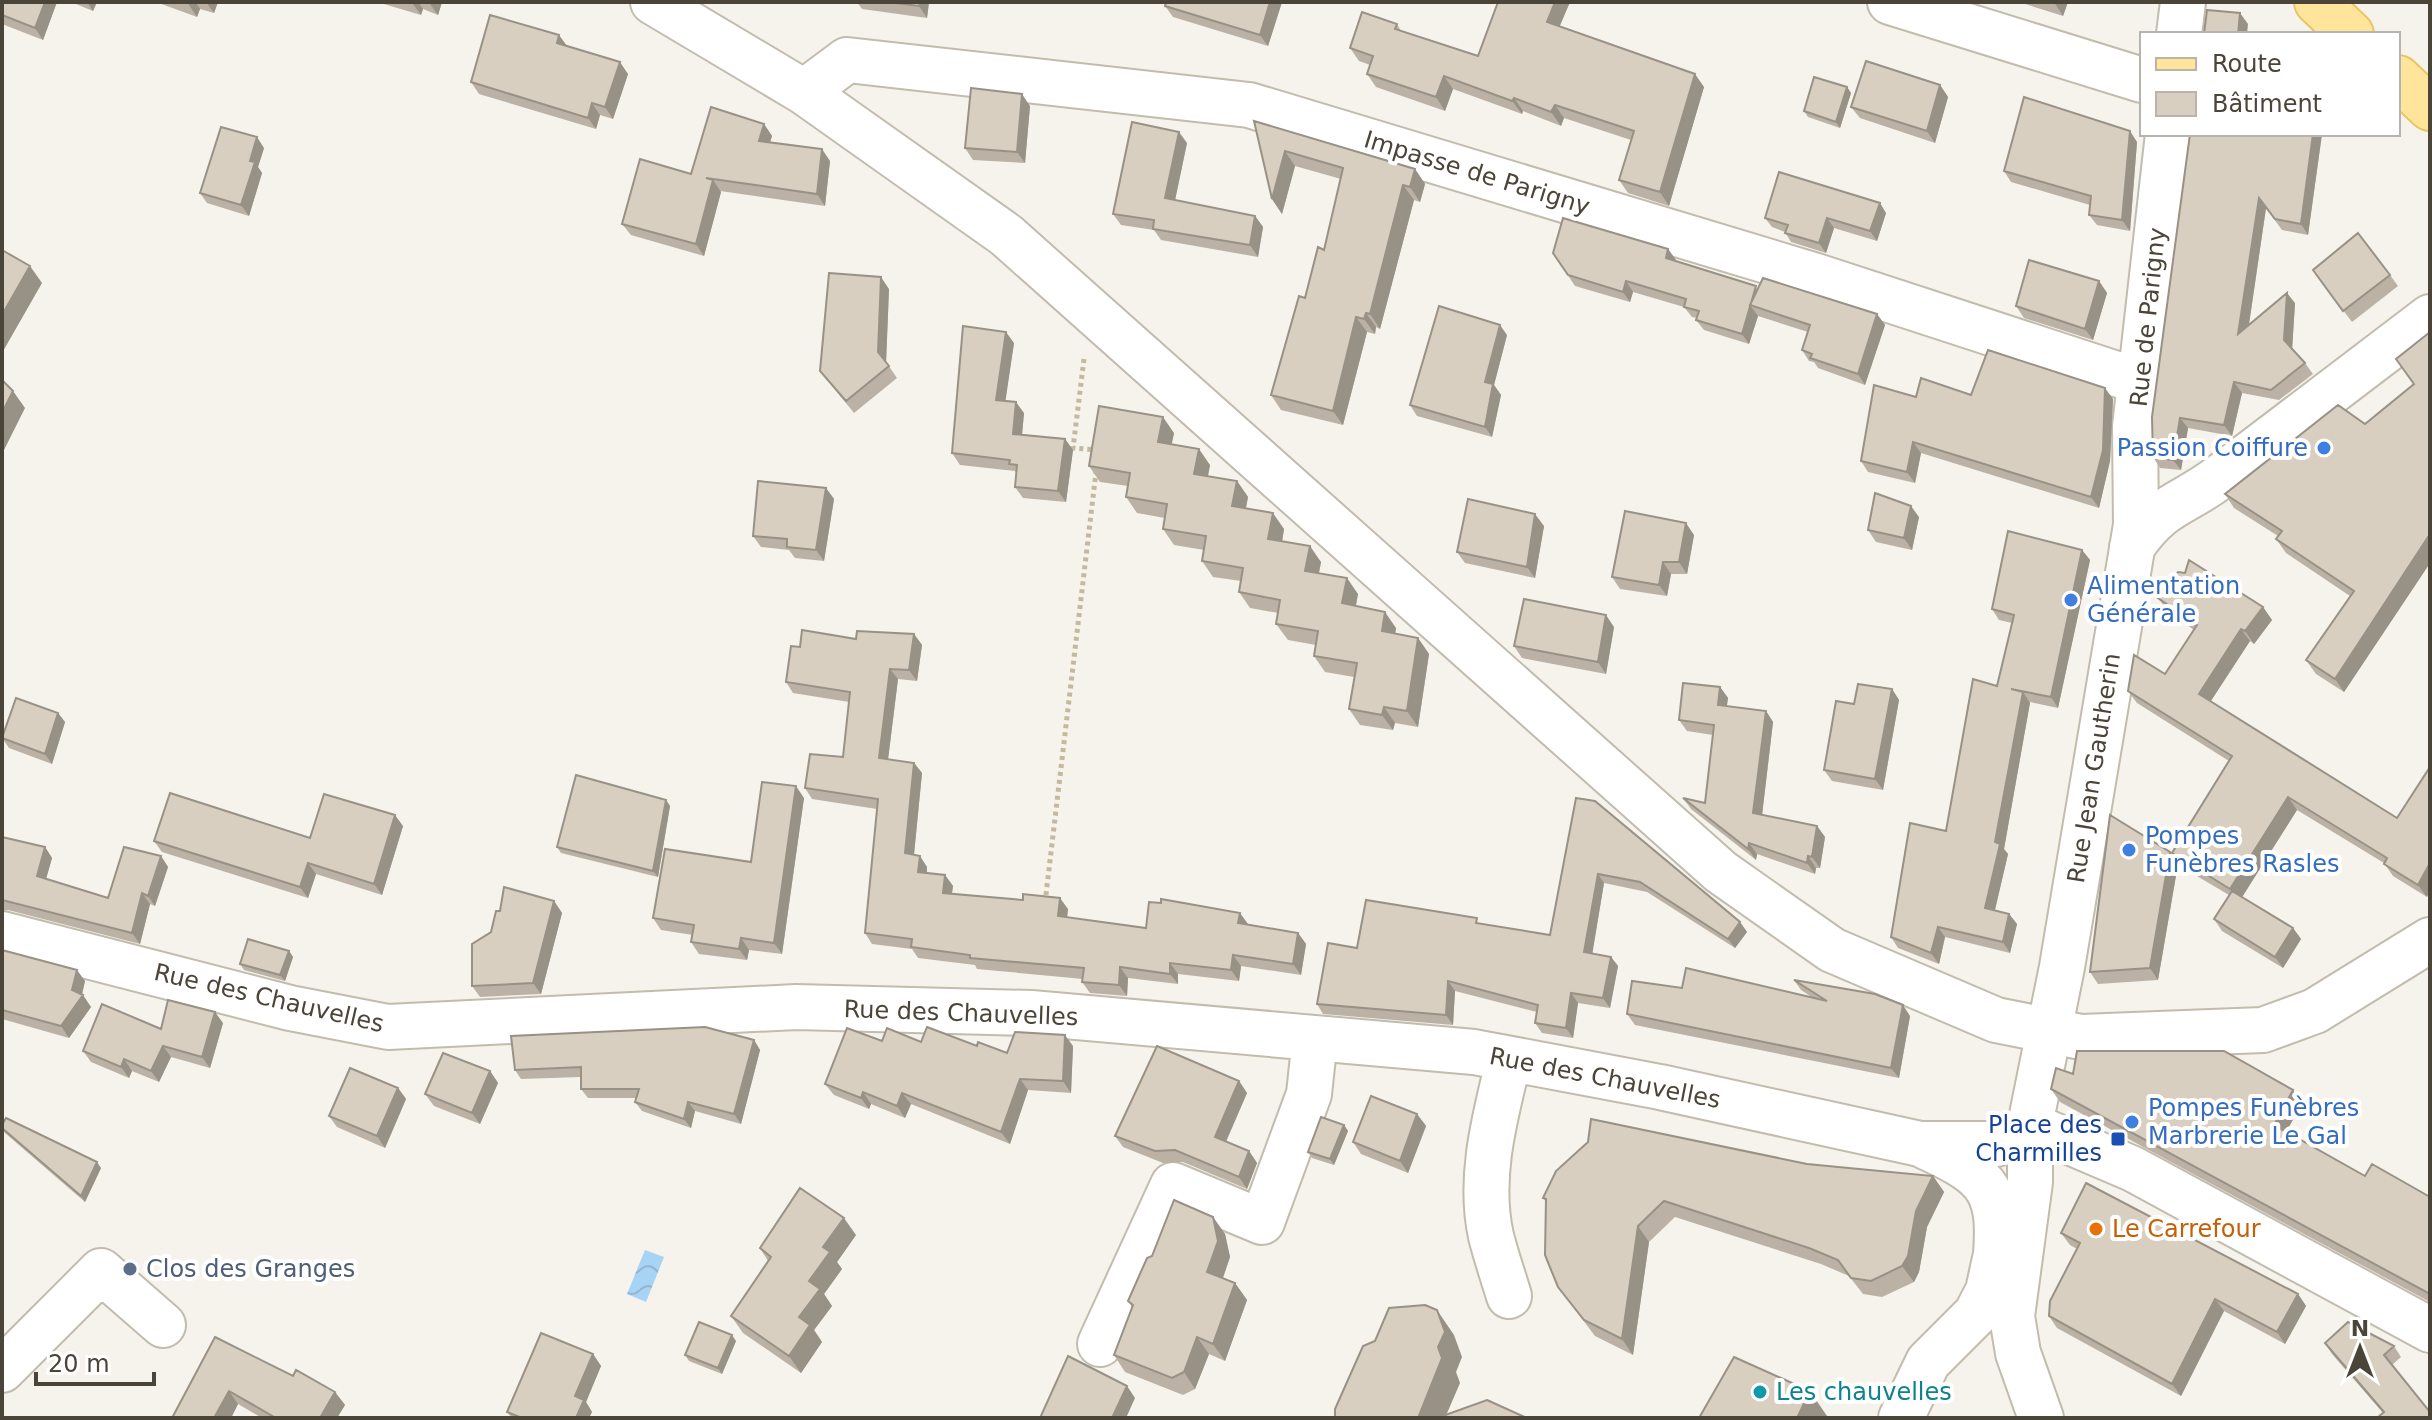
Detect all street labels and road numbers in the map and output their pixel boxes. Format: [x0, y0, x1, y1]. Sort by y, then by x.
street label: Impasse de Parigny [1361, 125, 1593, 221]
street label: Rue de Parigny [2125, 226, 2171, 408]
street label: Rue Jean Gautherin [2062, 651, 2126, 885]
street label: Rue des Chauvelles [151, 958, 387, 1038]
street label: Rue des Chauvelles [843, 995, 1079, 1031]
street label: Rue des Chauvelles [1487, 1042, 1723, 1114]

